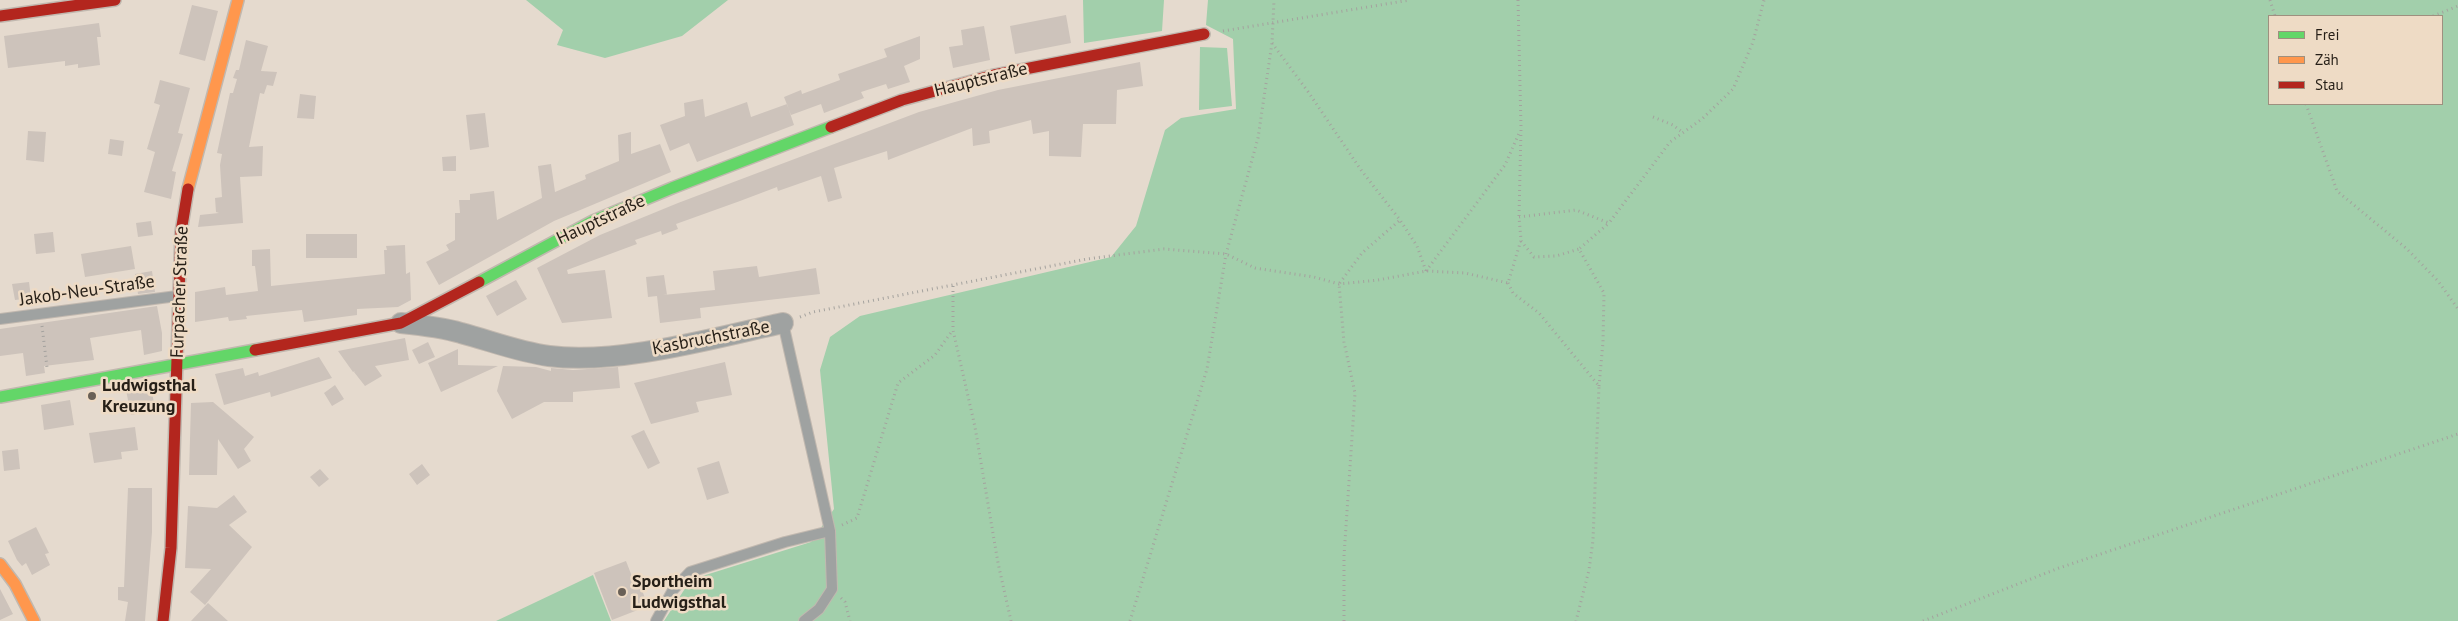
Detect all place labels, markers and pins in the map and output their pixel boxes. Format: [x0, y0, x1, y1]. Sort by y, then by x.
place label: Ludwigsthal Kreuzung [102, 375, 196, 418]
marker: Ludwigsthal Kreuzung [86, 390, 98, 402]
place label: Sportheim Ludwigsthal [632, 571, 726, 614]
marker: Sportheim Ludwigsthal [616, 586, 628, 598]

